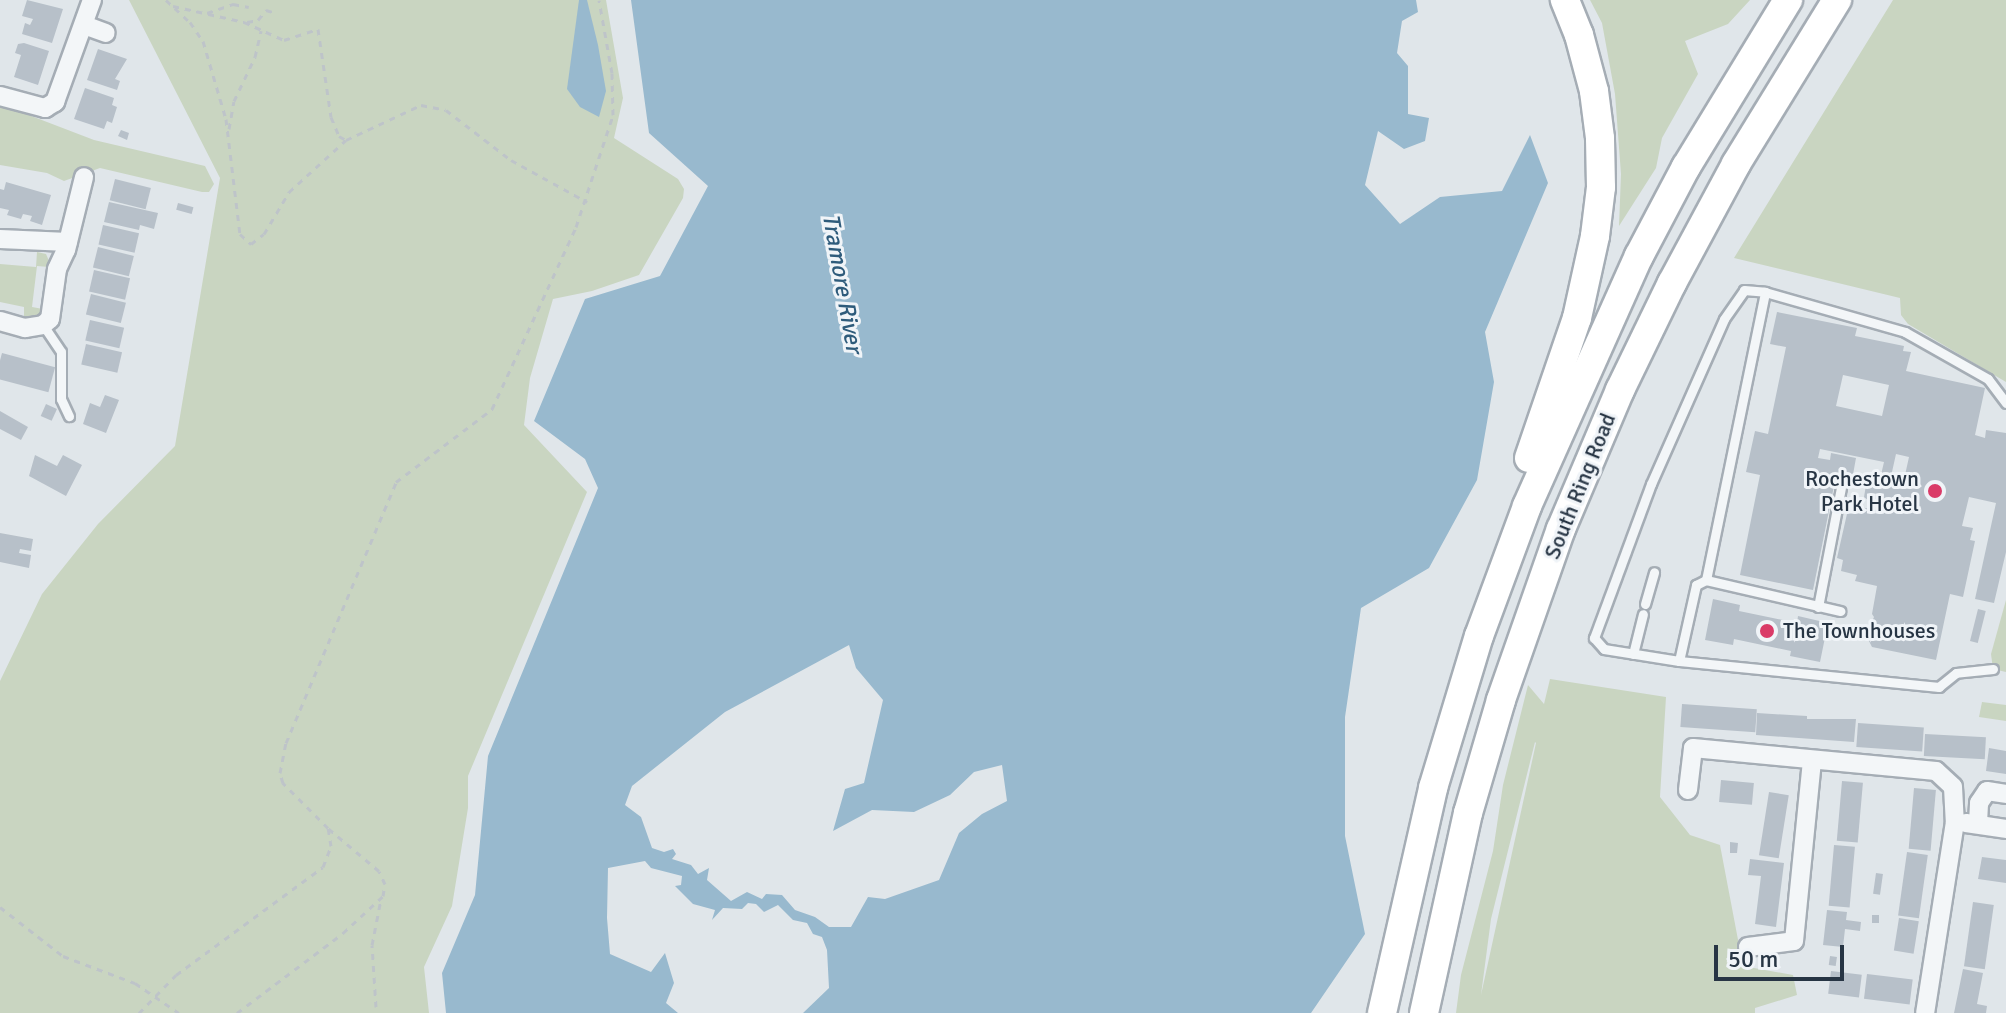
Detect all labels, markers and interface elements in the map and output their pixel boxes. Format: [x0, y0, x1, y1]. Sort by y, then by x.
water label: Tramore River [816, 211, 868, 355]
street label: South Ring Road [1539, 409, 1621, 563]
place label: Rochestown Park Hotel [1805, 465, 1919, 516]
marker: Rochestown Park Hotel [1926, 482, 1944, 500]
place label: The Townhouses [1783, 618, 1935, 644]
marker: The Townhouses [1758, 622, 1776, 640]
scale bar [1718, 929, 1848, 979]
text: 50 m [1728, 944, 1778, 974]

